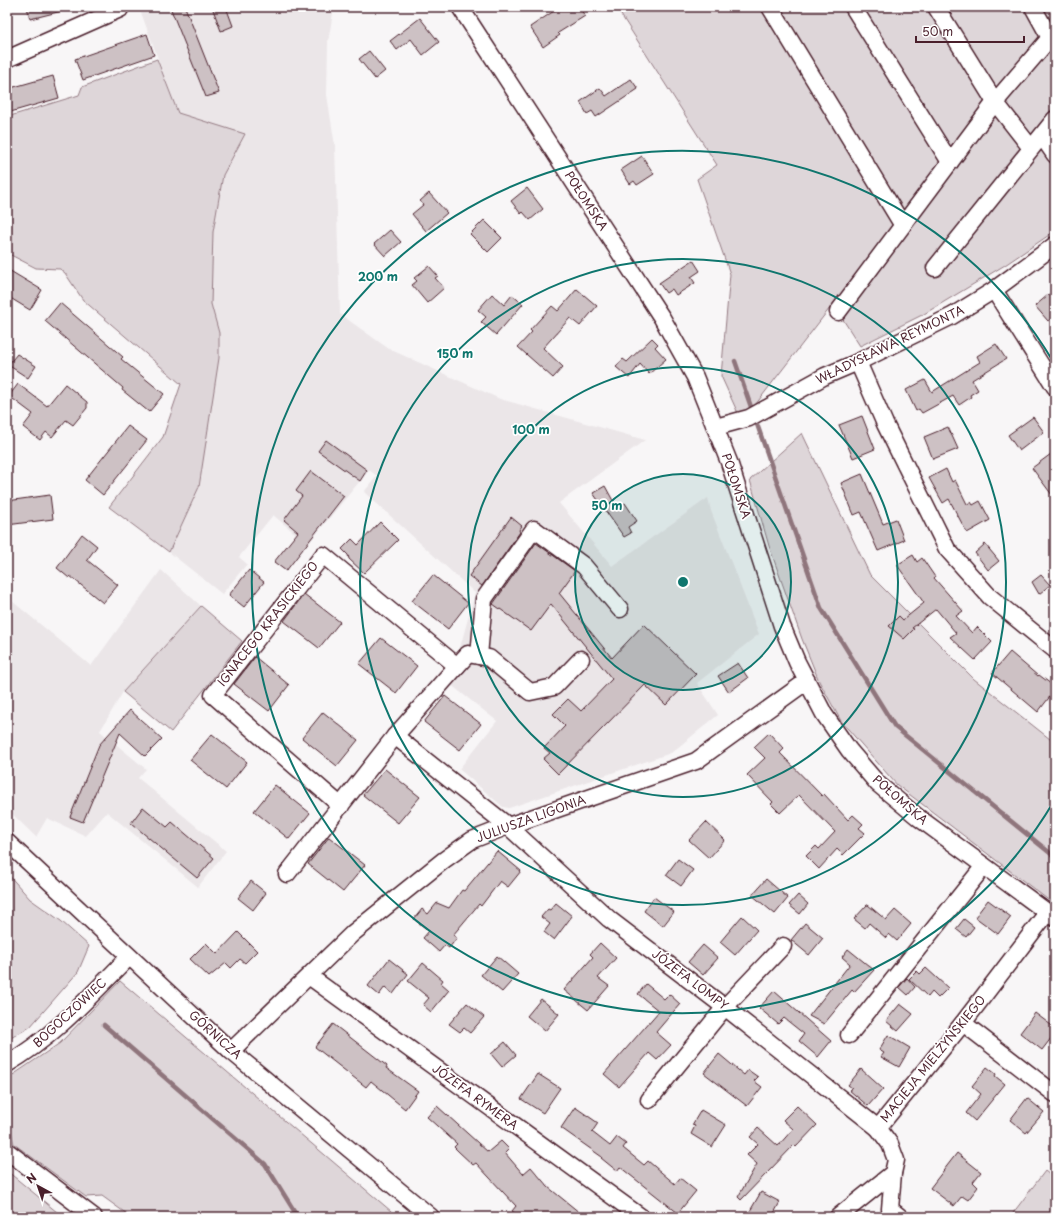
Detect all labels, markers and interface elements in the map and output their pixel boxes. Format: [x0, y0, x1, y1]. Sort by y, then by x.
scale bar [916, 18, 1024, 44]
text: 50 m [922, 22, 953, 40]
street label: POŁOMSKA [561, 167, 613, 234]
text: 200 m [358, 267, 398, 285]
street label: WŁADYSŁAWA REYMONTA [812, 300, 967, 388]
text: 150 m [437, 344, 473, 362]
text: 100 m [512, 420, 550, 438]
street label: POŁOMSKA [718, 451, 756, 521]
text: 50 m [591, 496, 623, 514]
street label: IGNACEGO KRASICKIEGO [213, 557, 322, 690]
centre of rings [676, 575, 690, 589]
street label: POŁOMSKA [869, 770, 932, 828]
street label: JULIUSZA LIGONIA [473, 790, 588, 846]
street label: JÓZEFA LOMPY [649, 944, 733, 1014]
street label: BOGOCZOWIEC [29, 973, 110, 1051]
street label: MACIEJA MIELŻYŃSKIEGO [875, 991, 989, 1126]
street label: GÓRNICZA [185, 1006, 246, 1063]
street label: JÓZEFA RYMERA [429, 1059, 522, 1134]
north arrow [18, 1166, 58, 1206]
text: N [22, 1168, 40, 1187]

